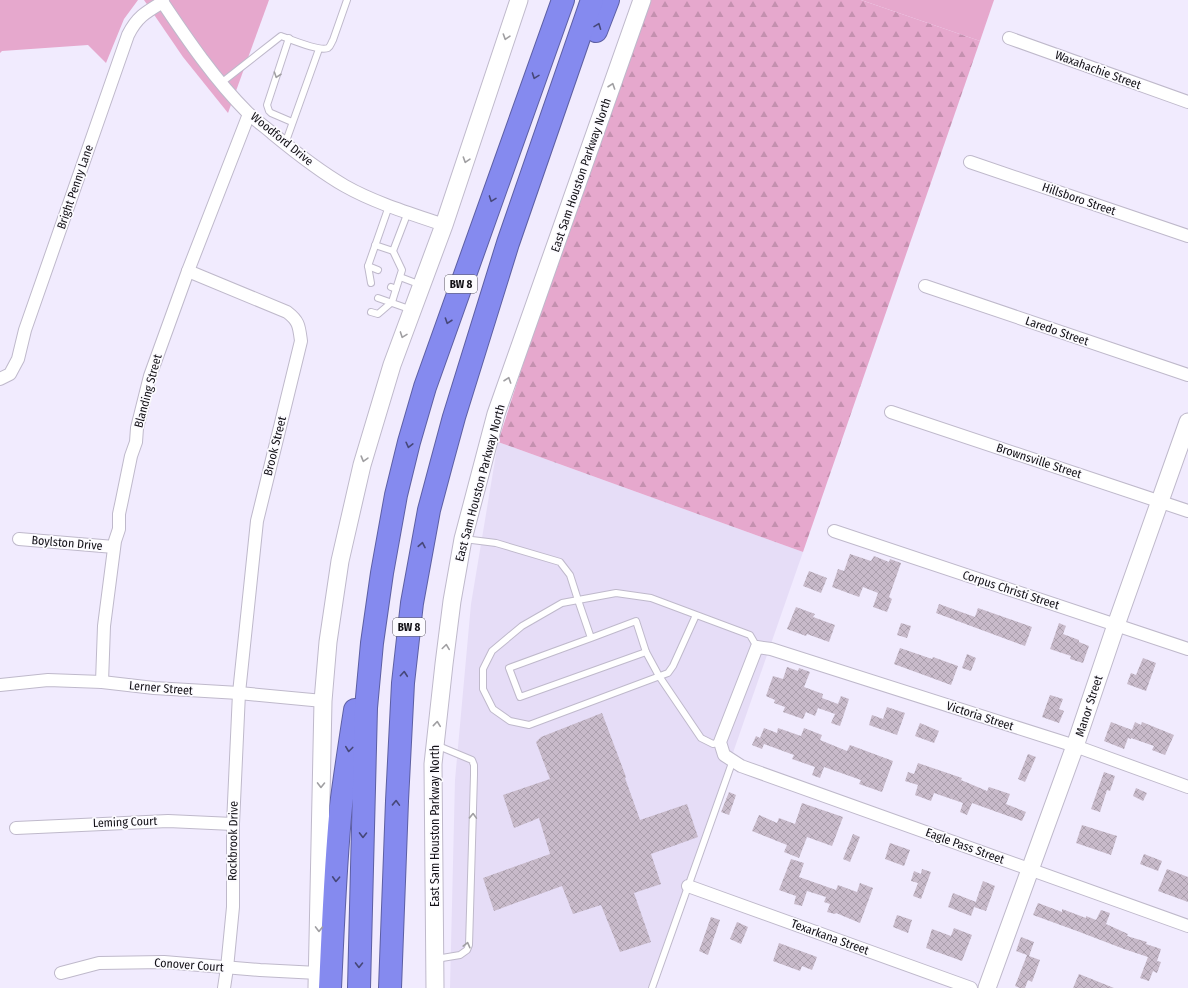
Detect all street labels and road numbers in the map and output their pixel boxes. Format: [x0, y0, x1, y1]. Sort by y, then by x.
street label: Waxahachie Street [1053, 48, 1143, 92]
street label: East Sam Houston Parkway North [548, 96, 614, 254]
street label: Woodford Drive [248, 110, 316, 168]
street label: Bright Penny Lane [54, 143, 96, 231]
street label: Hillsboro Street [1040, 180, 1118, 218]
road number: BW 8 [445, 275, 477, 293]
street label: Laredo Street [1024, 314, 1091, 348]
street label: Blanding Street [131, 353, 165, 429]
street label: East Sam Houston Parkway North [452, 403, 508, 563]
street label: Brook Street [261, 415, 289, 477]
street label: Brownsville Street [995, 441, 1083, 481]
street label: Boylston Drive [31, 533, 103, 553]
street label: Corpus Christi Street [961, 568, 1061, 612]
road number: BW 8 [393, 618, 425, 636]
street label: Manor Street [1073, 674, 1106, 738]
street label: Lerner Street [129, 678, 194, 698]
street label: Victoria Street [945, 699, 1015, 733]
street label: East Sam Houston Parkway North [428, 745, 442, 907]
street label: Rockbrook Drive [225, 801, 241, 881]
street label: Leming Court [92, 814, 158, 830]
street label: Eagle Pass Street [924, 825, 1006, 867]
street label: Texarkana Street [789, 916, 871, 958]
street label: Conover Court [154, 956, 224, 974]

